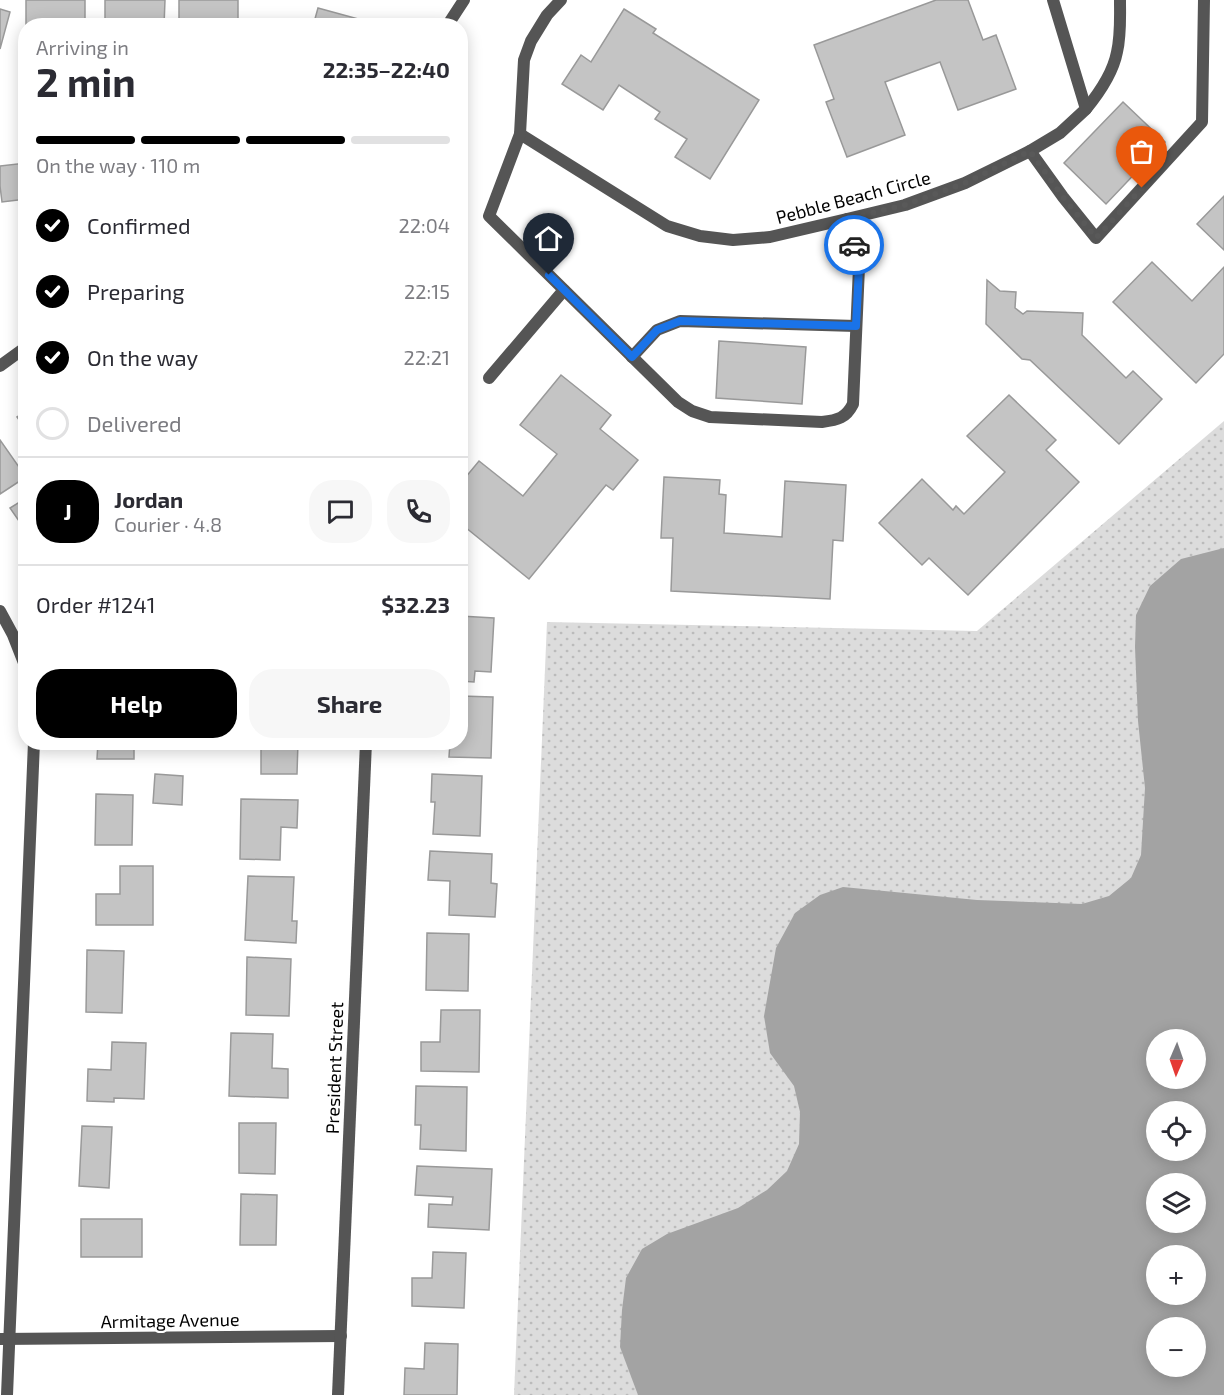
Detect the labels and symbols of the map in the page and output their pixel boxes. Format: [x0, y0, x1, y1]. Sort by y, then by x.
pin [1116, 126, 1167, 188]
street label: Pebble Beach Circle [773, 166, 933, 228]
pin [523, 213, 574, 275]
courier [824, 215, 884, 275]
street label: President Street [321, 1001, 347, 1134]
north arrow [1146, 1029, 1206, 1089]
street label: Armitage Avenue [100, 1308, 240, 1332]

